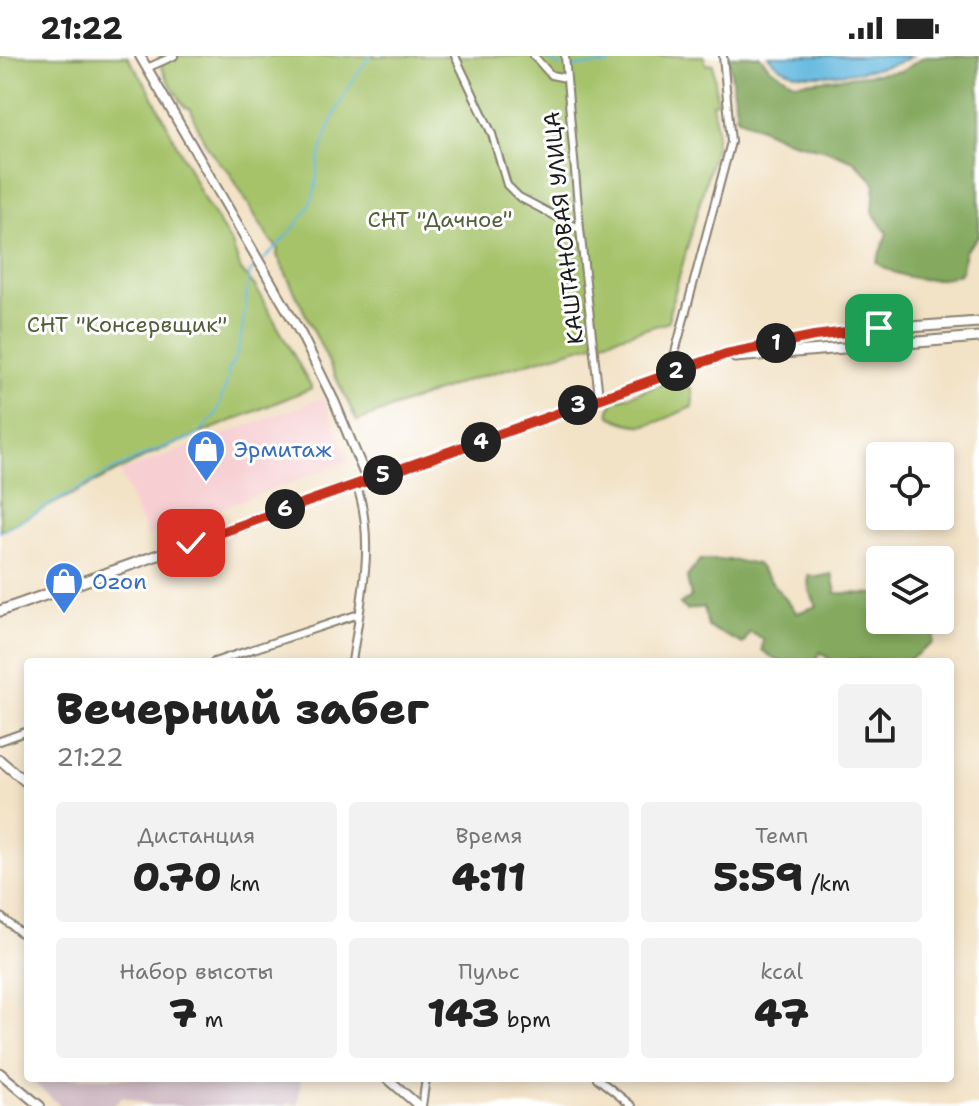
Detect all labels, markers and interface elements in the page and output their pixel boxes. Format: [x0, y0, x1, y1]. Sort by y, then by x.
text: 21:22 [40, 8, 123, 49]
street label: КАШТАНОВАЯ УЛИЦА [537, 110, 590, 346]
park label: СНТ "Дачное" [368, 205, 512, 234]
pin [845, 294, 913, 362]
icon: arrive [857, 306, 901, 350]
park label: СНТ "Консервщик" [27, 310, 227, 339]
pin: 1 [756, 323, 796, 363]
text: 1 [771, 328, 781, 357]
pin: 2 [656, 351, 696, 391]
text: 2 [668, 356, 684, 385]
pin: 3 [558, 385, 598, 425]
text: 3 [570, 390, 586, 419]
pin: 4 [461, 422, 501, 462]
text: 4 [473, 427, 489, 456]
shop icon: Эрмитаж [185, 428, 227, 483]
place label: Эрмитаж [234, 435, 332, 464]
map controls [866, 442, 954, 634]
button: locate [866, 442, 954, 530]
pin: 5 [363, 455, 403, 495]
text: 5 [376, 460, 390, 489]
pin: 6 [265, 489, 305, 529]
text: 6 [277, 494, 293, 523]
pin [157, 509, 225, 577]
icon: check [169, 521, 213, 565]
button: layers [866, 546, 954, 634]
shop icon: Ozon [43, 560, 85, 615]
place label: Ozon [92, 567, 147, 596]
text: Вечерний забег [56, 679, 429, 738]
button: share [838, 684, 922, 768]
text: 21:22 [56, 739, 124, 774]
text: Дистанция [137, 821, 255, 850]
text: Время [455, 821, 523, 850]
text: Темп [755, 821, 808, 850]
text: 0.70 [132, 850, 222, 904]
text: 4:11 [452, 850, 526, 904]
text: 5:59 [713, 850, 803, 904]
text: km [222, 869, 260, 898]
text: /km [803, 869, 850, 898]
text: Набор высоты [119, 957, 274, 986]
text: Пульс [458, 957, 520, 986]
text: kcal [760, 957, 803, 986]
text: 7 [169, 986, 197, 1040]
text: 143 [427, 986, 499, 1040]
text: 47 [754, 986, 809, 1040]
text: m [197, 1005, 224, 1034]
text: bpm [499, 1005, 551, 1034]

